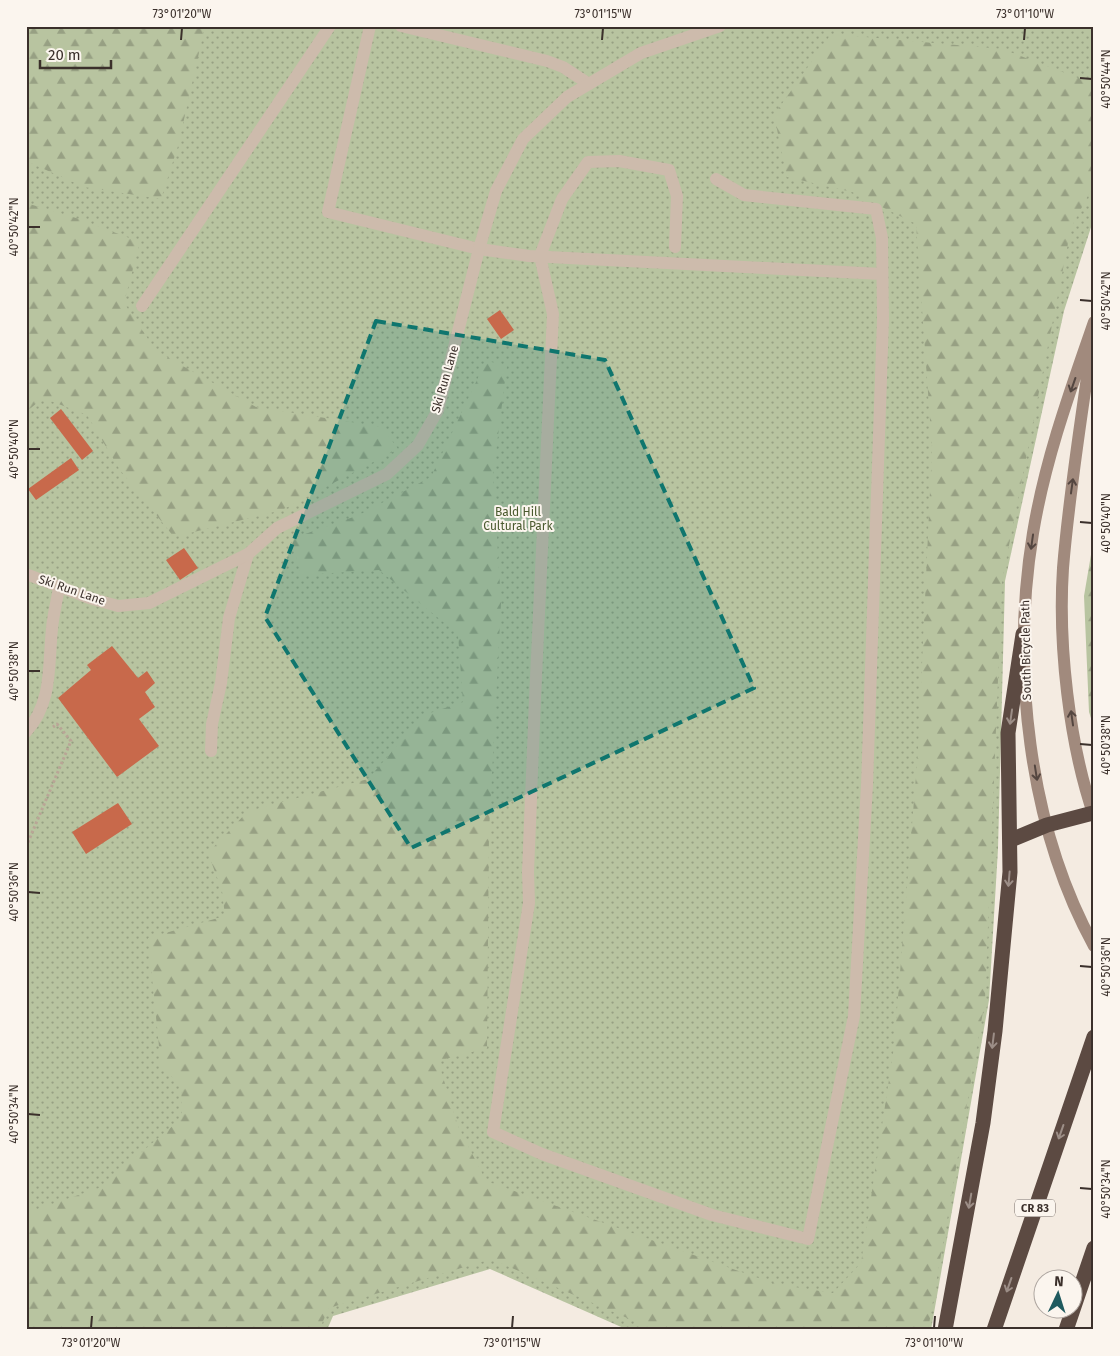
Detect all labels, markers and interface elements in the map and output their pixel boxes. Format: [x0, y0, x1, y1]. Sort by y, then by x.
text: 73°01'20"W [153, 7, 212, 21]
text: 73°01'15"W [574, 7, 632, 21]
text: 73°01'10"W [996, 7, 1054, 21]
scale bar [40, 38, 111, 70]
text: 20 m [48, 46, 81, 64]
text: 40°50'44"N [1099, 49, 1113, 109]
text: 40°50'42"N [7, 197, 21, 257]
text: 40°50'42"N [1099, 271, 1113, 331]
street label: Ski Run Lane [429, 344, 461, 414]
one-way arrow [1067, 376, 1077, 392]
text: 40°50'40"N [7, 419, 21, 479]
one-way arrow [1068, 478, 1078, 494]
text: 40°50'40"N [1099, 493, 1113, 553]
park label: Bald Hill Cultural Park [483, 505, 553, 533]
one-way arrow [1026, 533, 1036, 549]
street label: Ski Run Lane [37, 572, 107, 608]
street label: South Bicycle Path [1018, 600, 1034, 700]
text: 40°50'38"N [7, 641, 21, 701]
one-way arrow [1006, 708, 1016, 724]
one-way arrow [1067, 710, 1077, 726]
text: 40°50'38"N [1099, 715, 1113, 775]
one-way arrow [1031, 765, 1041, 781]
text: 40°50'36"N [7, 862, 21, 922]
one-way arrow [1004, 871, 1014, 887]
text: 40°50'36"N [1099, 937, 1113, 997]
one-way arrow [988, 1032, 998, 1048]
text: 40°50'34"N [7, 1084, 21, 1144]
one-way arrow [1056, 1123, 1065, 1139]
text: 40°50'34"N [1099, 1159, 1113, 1219]
one-way arrow [964, 1193, 974, 1209]
road number: CR 83 [1015, 1200, 1055, 1216]
north arrow [1032, 1268, 1082, 1318]
text: N [1054, 1273, 1064, 1290]
one-way arrow [1004, 1277, 1013, 1293]
text: 73°01'20"W [62, 1336, 121, 1350]
text: 73°01'15"W [483, 1336, 541, 1350]
text: 73°01'10"W [905, 1336, 963, 1350]

